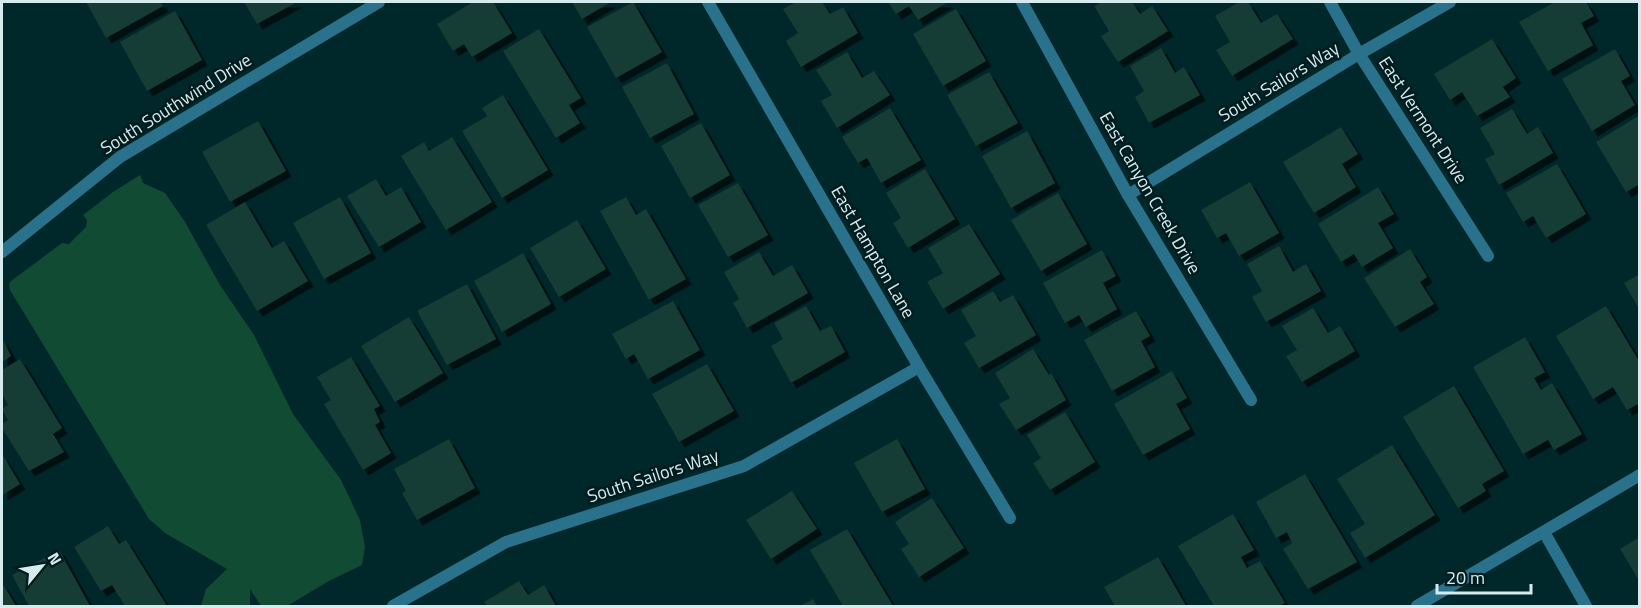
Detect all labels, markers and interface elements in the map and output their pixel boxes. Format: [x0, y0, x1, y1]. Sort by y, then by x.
street label: South Sailors Way [1213, 35, 1345, 128]
street label: South Southwind Drive [95, 46, 257, 161]
street label: East Vermont Drive [1372, 51, 1475, 189]
street label: East Canyon Creek Drive [1093, 107, 1208, 279]
street label: East Hampton Lane [824, 180, 922, 323]
street label: South Sailors Way [584, 441, 722, 510]
north arrow [12, 536, 72, 596]
text: N [42, 548, 68, 569]
scale bar [1437, 557, 1532, 595]
text: 20 m [1446, 564, 1485, 591]

